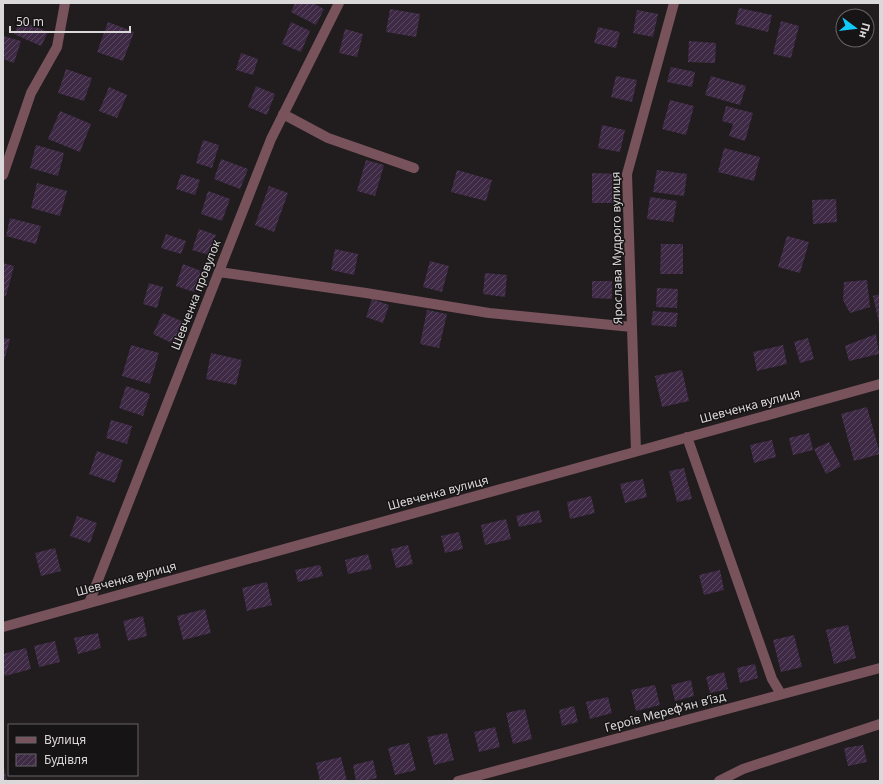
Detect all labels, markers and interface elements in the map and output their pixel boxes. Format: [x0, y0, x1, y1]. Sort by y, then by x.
scale bar [10, 8, 130, 34]
north arrow [835, 8, 875, 48]
text: 50 m [16, 13, 44, 30]
text: Пн [856, 21, 874, 40]
street label: Ярослава Мудрого вулиця [607, 172, 626, 324]
street label: Шевченка провулок [167, 236, 225, 353]
street label: Шевченка вулиця [698, 384, 802, 427]
street label: Шевченка вулиця [386, 471, 490, 514]
street label: Шевченка вулиця [74, 557, 178, 600]
street label: Героїв Мерефʼян вʼїзд [603, 687, 728, 736]
legend [8, 724, 138, 776]
text: Вулиця [44, 731, 86, 748]
text: Будівля [44, 751, 88, 768]

